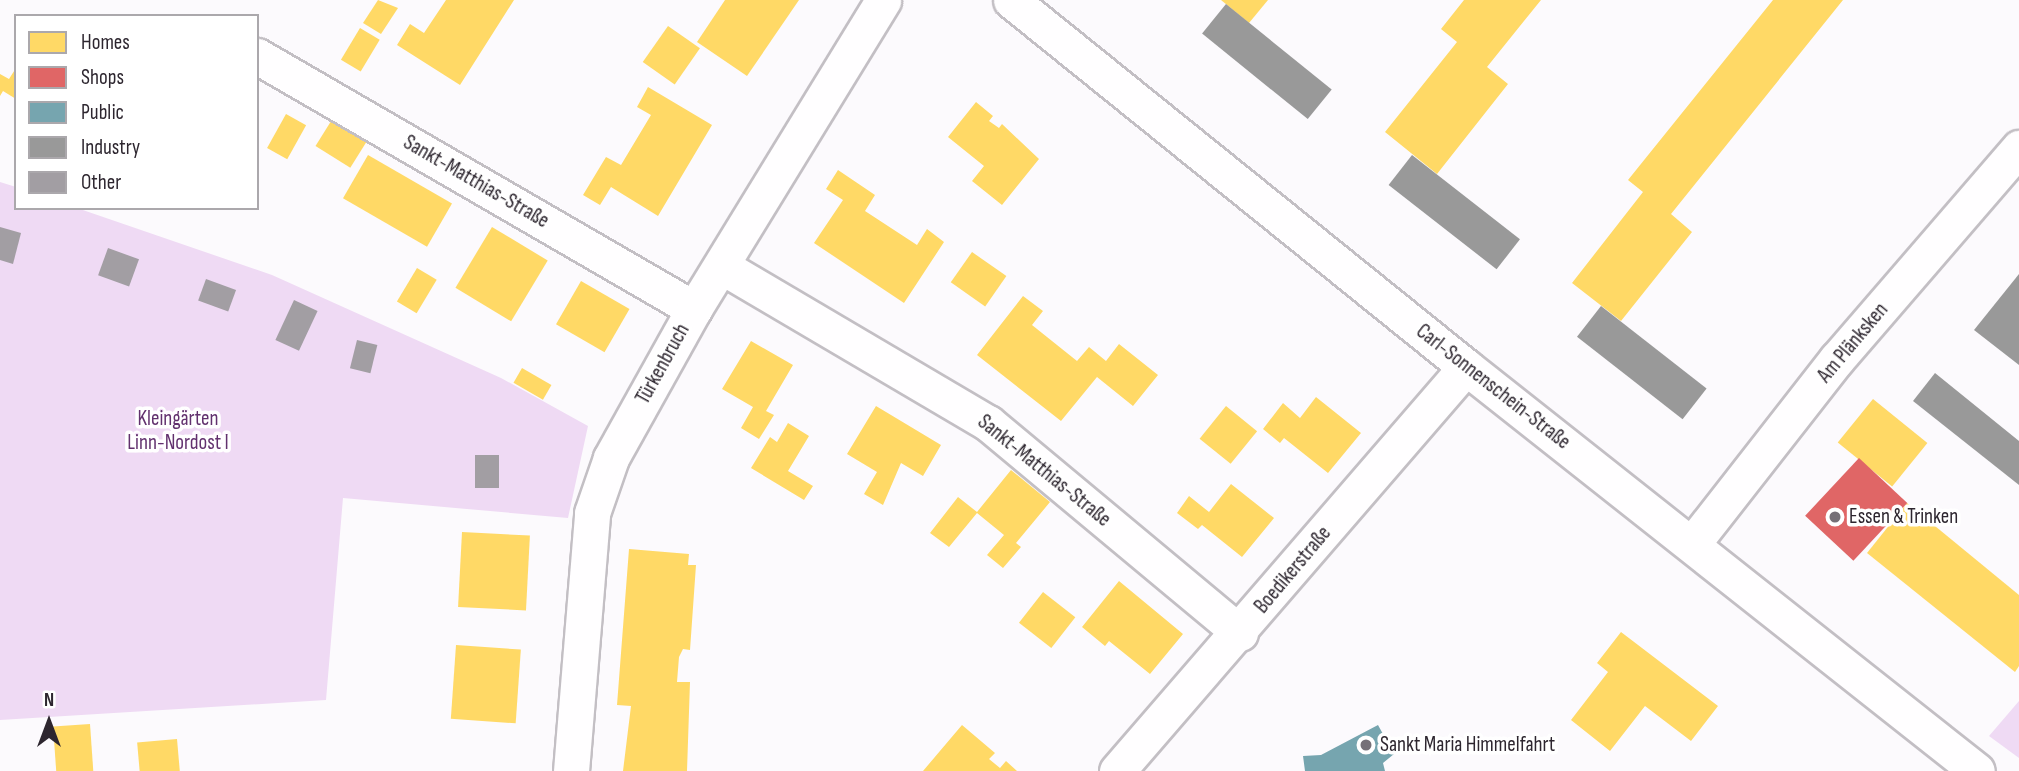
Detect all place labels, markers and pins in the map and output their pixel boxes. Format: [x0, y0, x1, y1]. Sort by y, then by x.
place label: Essen & Trinken [1849, 504, 1958, 530]
marker: Essen & Trinken [1827, 509, 1843, 525]
place label: Sankt Maria Himmelfahrt [1380, 732, 1555, 758]
marker: Sankt Maria Himmelfahrt [1358, 737, 1374, 753]

